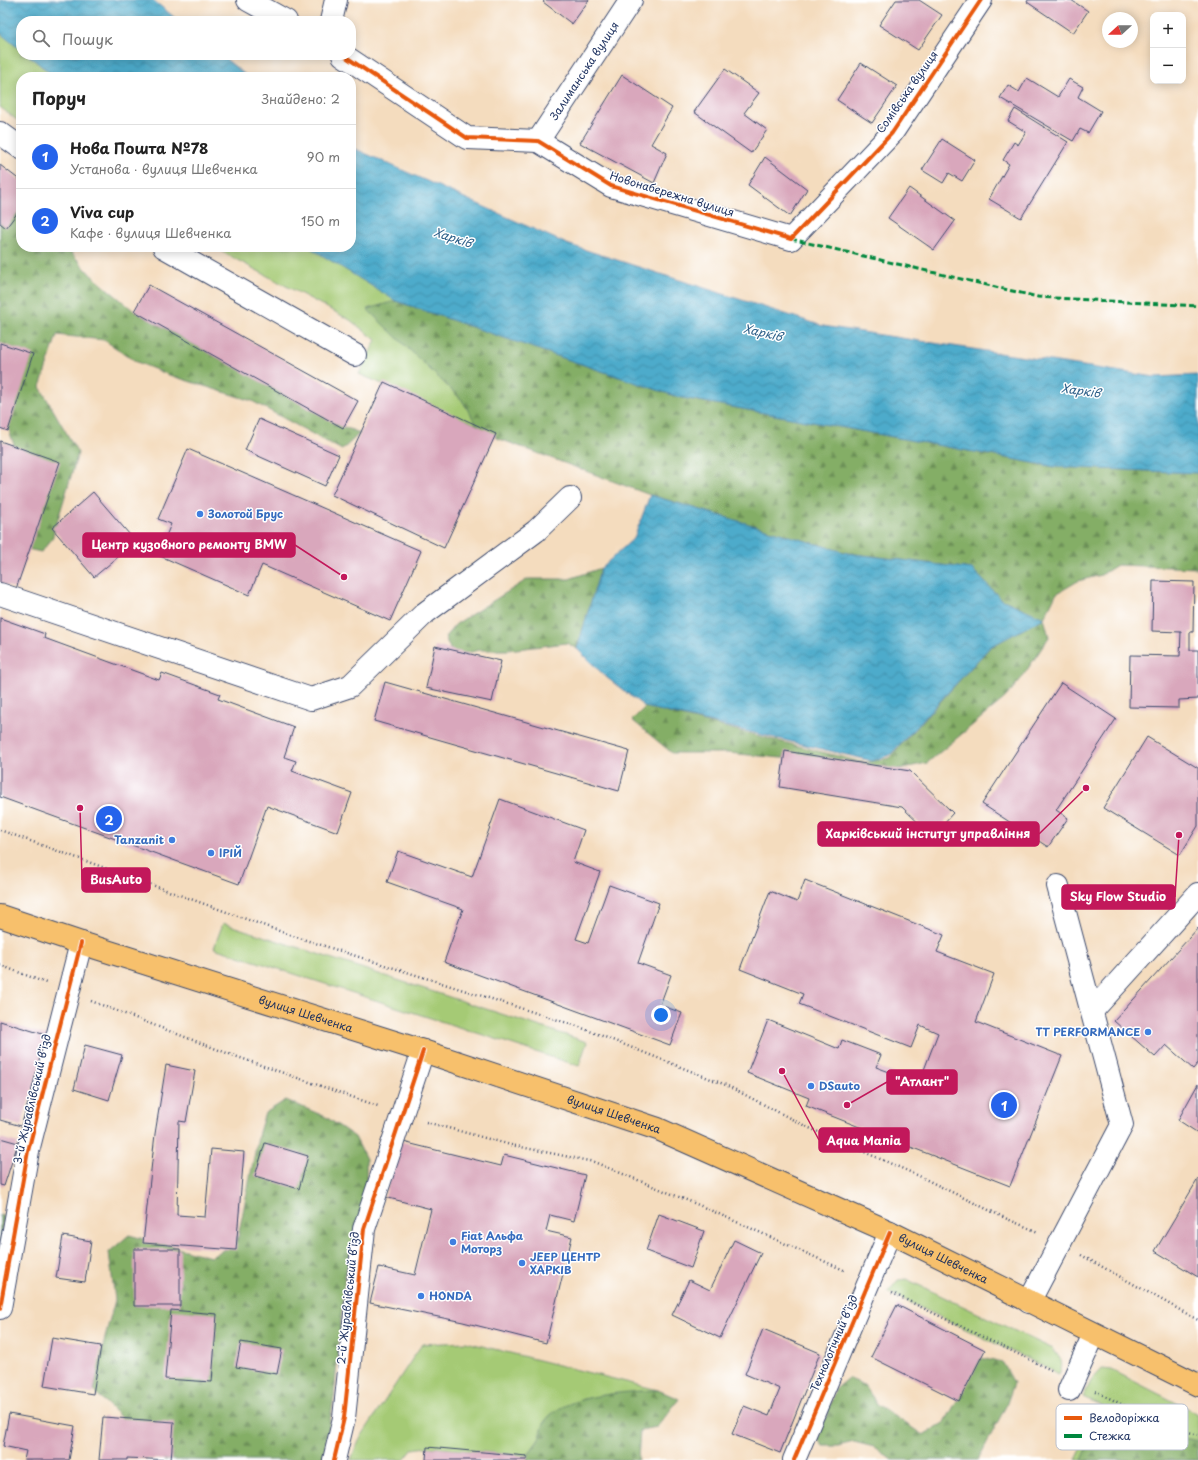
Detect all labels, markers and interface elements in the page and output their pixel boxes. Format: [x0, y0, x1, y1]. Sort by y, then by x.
north arrow [1102, 12, 1138, 48]
map controls [1150, 12, 1186, 84]
button: + [1150, 12, 1186, 48]
search box [16, 16, 356, 60]
street label: Залиманська вулиця [545, 18, 623, 124]
icon: search [30, 27, 52, 49]
text: Пошук [62, 27, 113, 50]
street label: Сомівська вулиця [872, 47, 942, 137]
button: − [1150, 48, 1186, 84]
text: Поруч [32, 85, 86, 111]
text: Знайдено: 2 [261, 89, 340, 108]
text: Нова Пошта №78 [70, 136, 209, 159]
text: 1 [42, 147, 48, 166]
text: 90 m [307, 147, 340, 166]
text: Установа · вулиця Шевченка [70, 159, 258, 178]
street label: Новонабережна вулиця [608, 166, 736, 221]
text: Viva cup [70, 200, 134, 223]
text: 2 [40, 211, 50, 230]
text: 150 m [301, 211, 340, 230]
water label: Харків [432, 222, 477, 252]
text: Кафе · вулиця Шевченка [70, 223, 231, 242]
water label: Харків [742, 319, 786, 346]
water label: Харків [1061, 378, 1104, 402]
place label: Золотой Брус [207, 505, 283, 522]
marker: Золотой Брус [195, 509, 205, 519]
callout: Центр кузовного ремонту BMW [83, 533, 295, 557]
text: Центр кузовного ремонту BMW [91, 535, 287, 553]
pin: 2 [96, 804, 122, 834]
callout: Харківський інститут управління [818, 822, 1039, 846]
text: Харківський інститут управління [826, 824, 1030, 842]
place label: Tanzanit [114, 831, 164, 848]
marker: Tanzanit [167, 835, 177, 845]
place label: ІРІЙ [219, 844, 242, 861]
marker: ІРІЙ [206, 848, 216, 858]
callout: BusAuto [82, 868, 150, 892]
text: BusAuto [90, 870, 142, 888]
callout: Sky Flow Studio [1062, 885, 1175, 909]
text: Sky Flow Studio [1070, 887, 1166, 905]
street label: вулиця Шевченка [256, 991, 355, 1036]
your location [651, 1005, 671, 1025]
place label: TT PERFORMANCE [1036, 1023, 1140, 1040]
marker: TT PERFORMANCE [1143, 1027, 1153, 1037]
street label: 3-й Журавлівський в’їзд [8, 1032, 55, 1166]
callout: "Атлант" [887, 1070, 957, 1094]
text: "Атлант" [895, 1072, 949, 1090]
place label: DSauto [819, 1077, 860, 1094]
marker: DSauto [806, 1081, 816, 1091]
street label: вулиця Шевченка [565, 1090, 663, 1137]
pin: 1 [991, 1090, 1017, 1120]
callout: Aqua Mania [819, 1128, 909, 1152]
text: Aqua Mania [826, 1131, 902, 1149]
place label: Fiat Альфа Моторз [461, 1227, 524, 1257]
street label: вулиця Шевченка [896, 1229, 991, 1288]
street label: 2-й Журавлівський в’їзд [332, 1231, 363, 1365]
marker: Fiat Альфа Моторз [448, 1237, 458, 1247]
place label: JEEP ЦЕНТР ХАРКІВ [530, 1248, 601, 1278]
marker: JEEP ЦЕНТР ХАРКІВ [517, 1258, 527, 1268]
place label: HONDA [429, 1287, 473, 1304]
marker: HONDA [416, 1291, 426, 1301]
street label: Технологічний в’їзд [806, 1292, 862, 1394]
legend [1056, 1404, 1188, 1450]
text: Велодоріжка [1089, 1409, 1159, 1426]
text: Стежка [1089, 1427, 1131, 1444]

